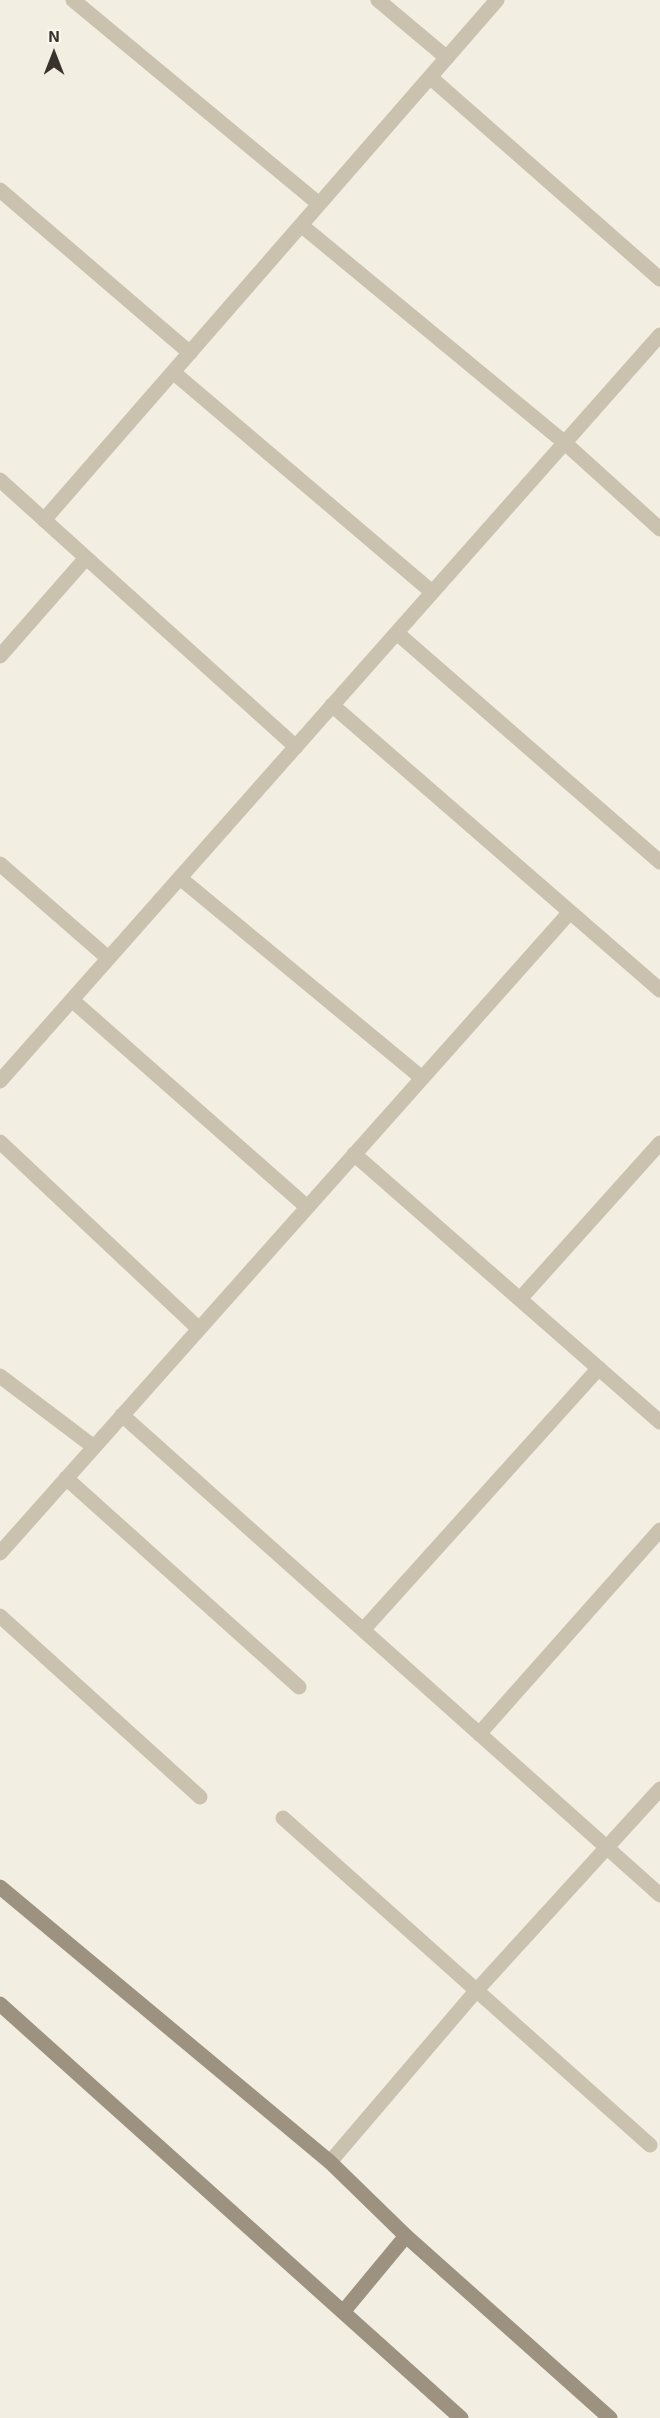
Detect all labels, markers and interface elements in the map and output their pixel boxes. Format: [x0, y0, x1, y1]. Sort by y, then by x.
north arrow [24, 24, 84, 84]
text: N [48, 26, 60, 45]

